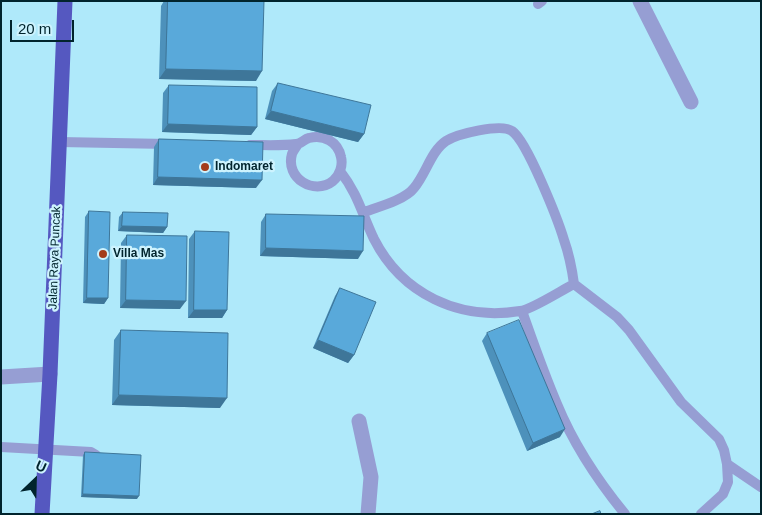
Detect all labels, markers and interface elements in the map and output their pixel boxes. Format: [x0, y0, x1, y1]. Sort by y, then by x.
scale bar [12, 10, 76, 42]
text: 20 m [18, 20, 51, 37]
place label: Indomaret [215, 160, 273, 174]
marker: Indomaret [199, 161, 211, 173]
street label: Jalan Raya Puncak [46, 206, 64, 310]
place label: Villa Mas [113, 247, 164, 261]
marker: Villa Mas [97, 248, 109, 260]
north arrow [10, 455, 60, 505]
text: U [33, 457, 49, 476]

